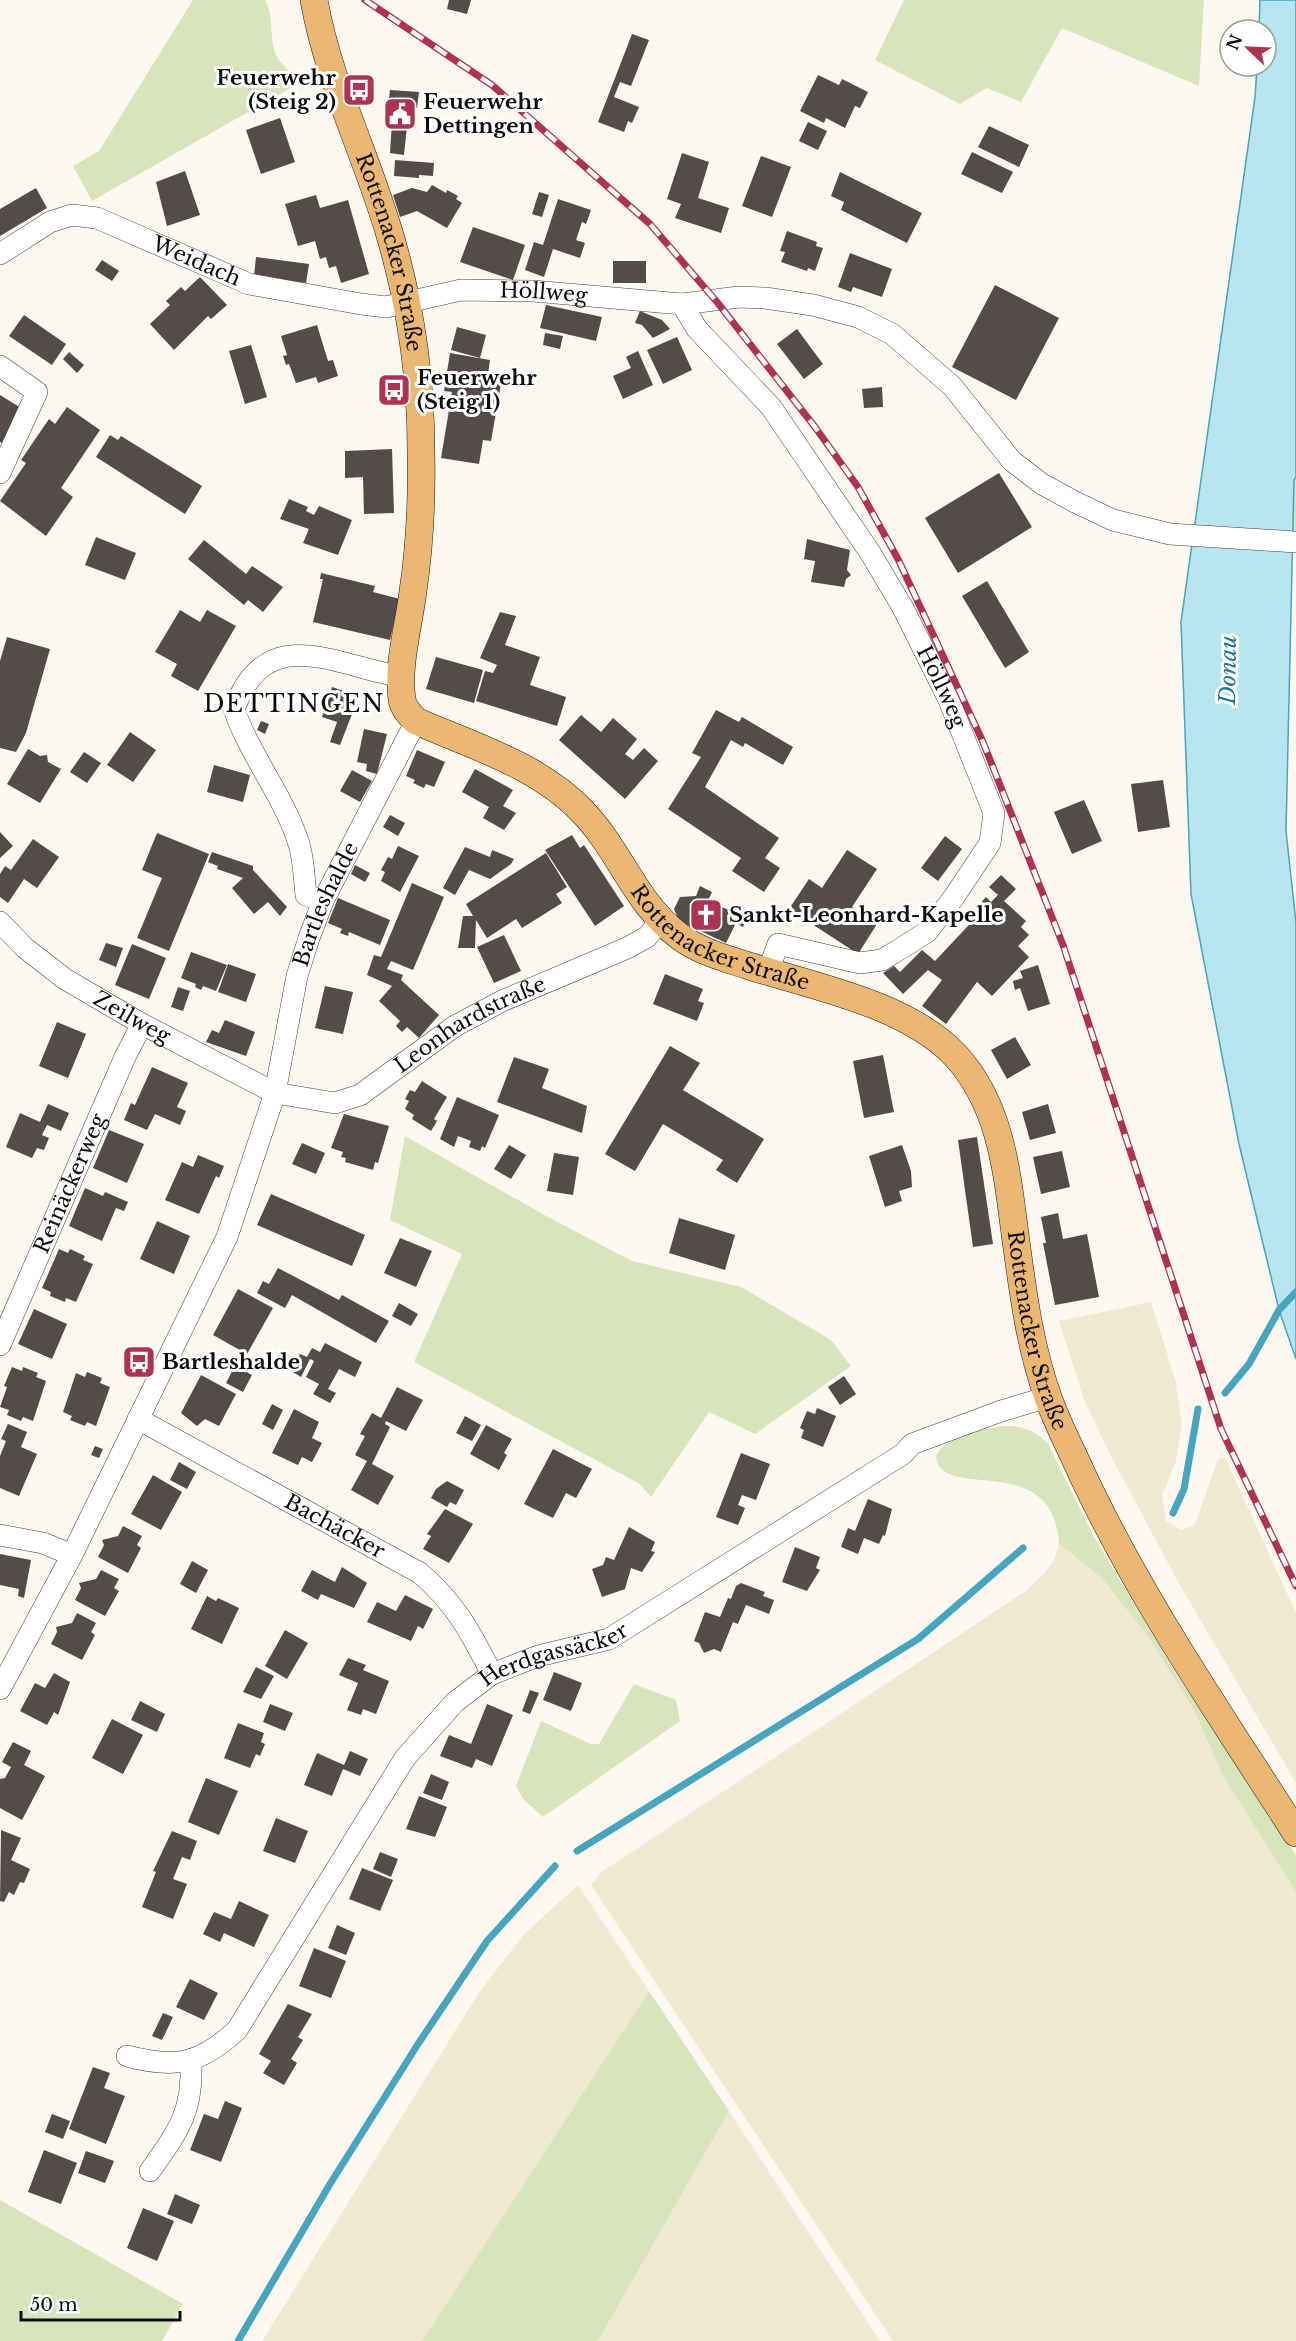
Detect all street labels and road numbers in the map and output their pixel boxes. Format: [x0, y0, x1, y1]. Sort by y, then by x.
street label: Rottenacker Straße [350, 150, 427, 353]
street label: Weidach [147, 230, 245, 292]
street label: Höllweg [499, 278, 589, 309]
street label: Höllweg [911, 641, 972, 732]
street label: Bartleshalde [288, 838, 364, 970]
street label: Rottenacker Straße [625, 880, 813, 996]
street label: Leonhardstraße [389, 971, 550, 1079]
street label: Zeilweg [89, 986, 175, 1050]
street label: Reinäckerweg [28, 1109, 112, 1257]
street label: Rottenacker Straße [1002, 1229, 1073, 1434]
street label: Bachäcker [280, 1488, 389, 1564]
street label: Herdgassäcker [474, 1617, 633, 1692]

